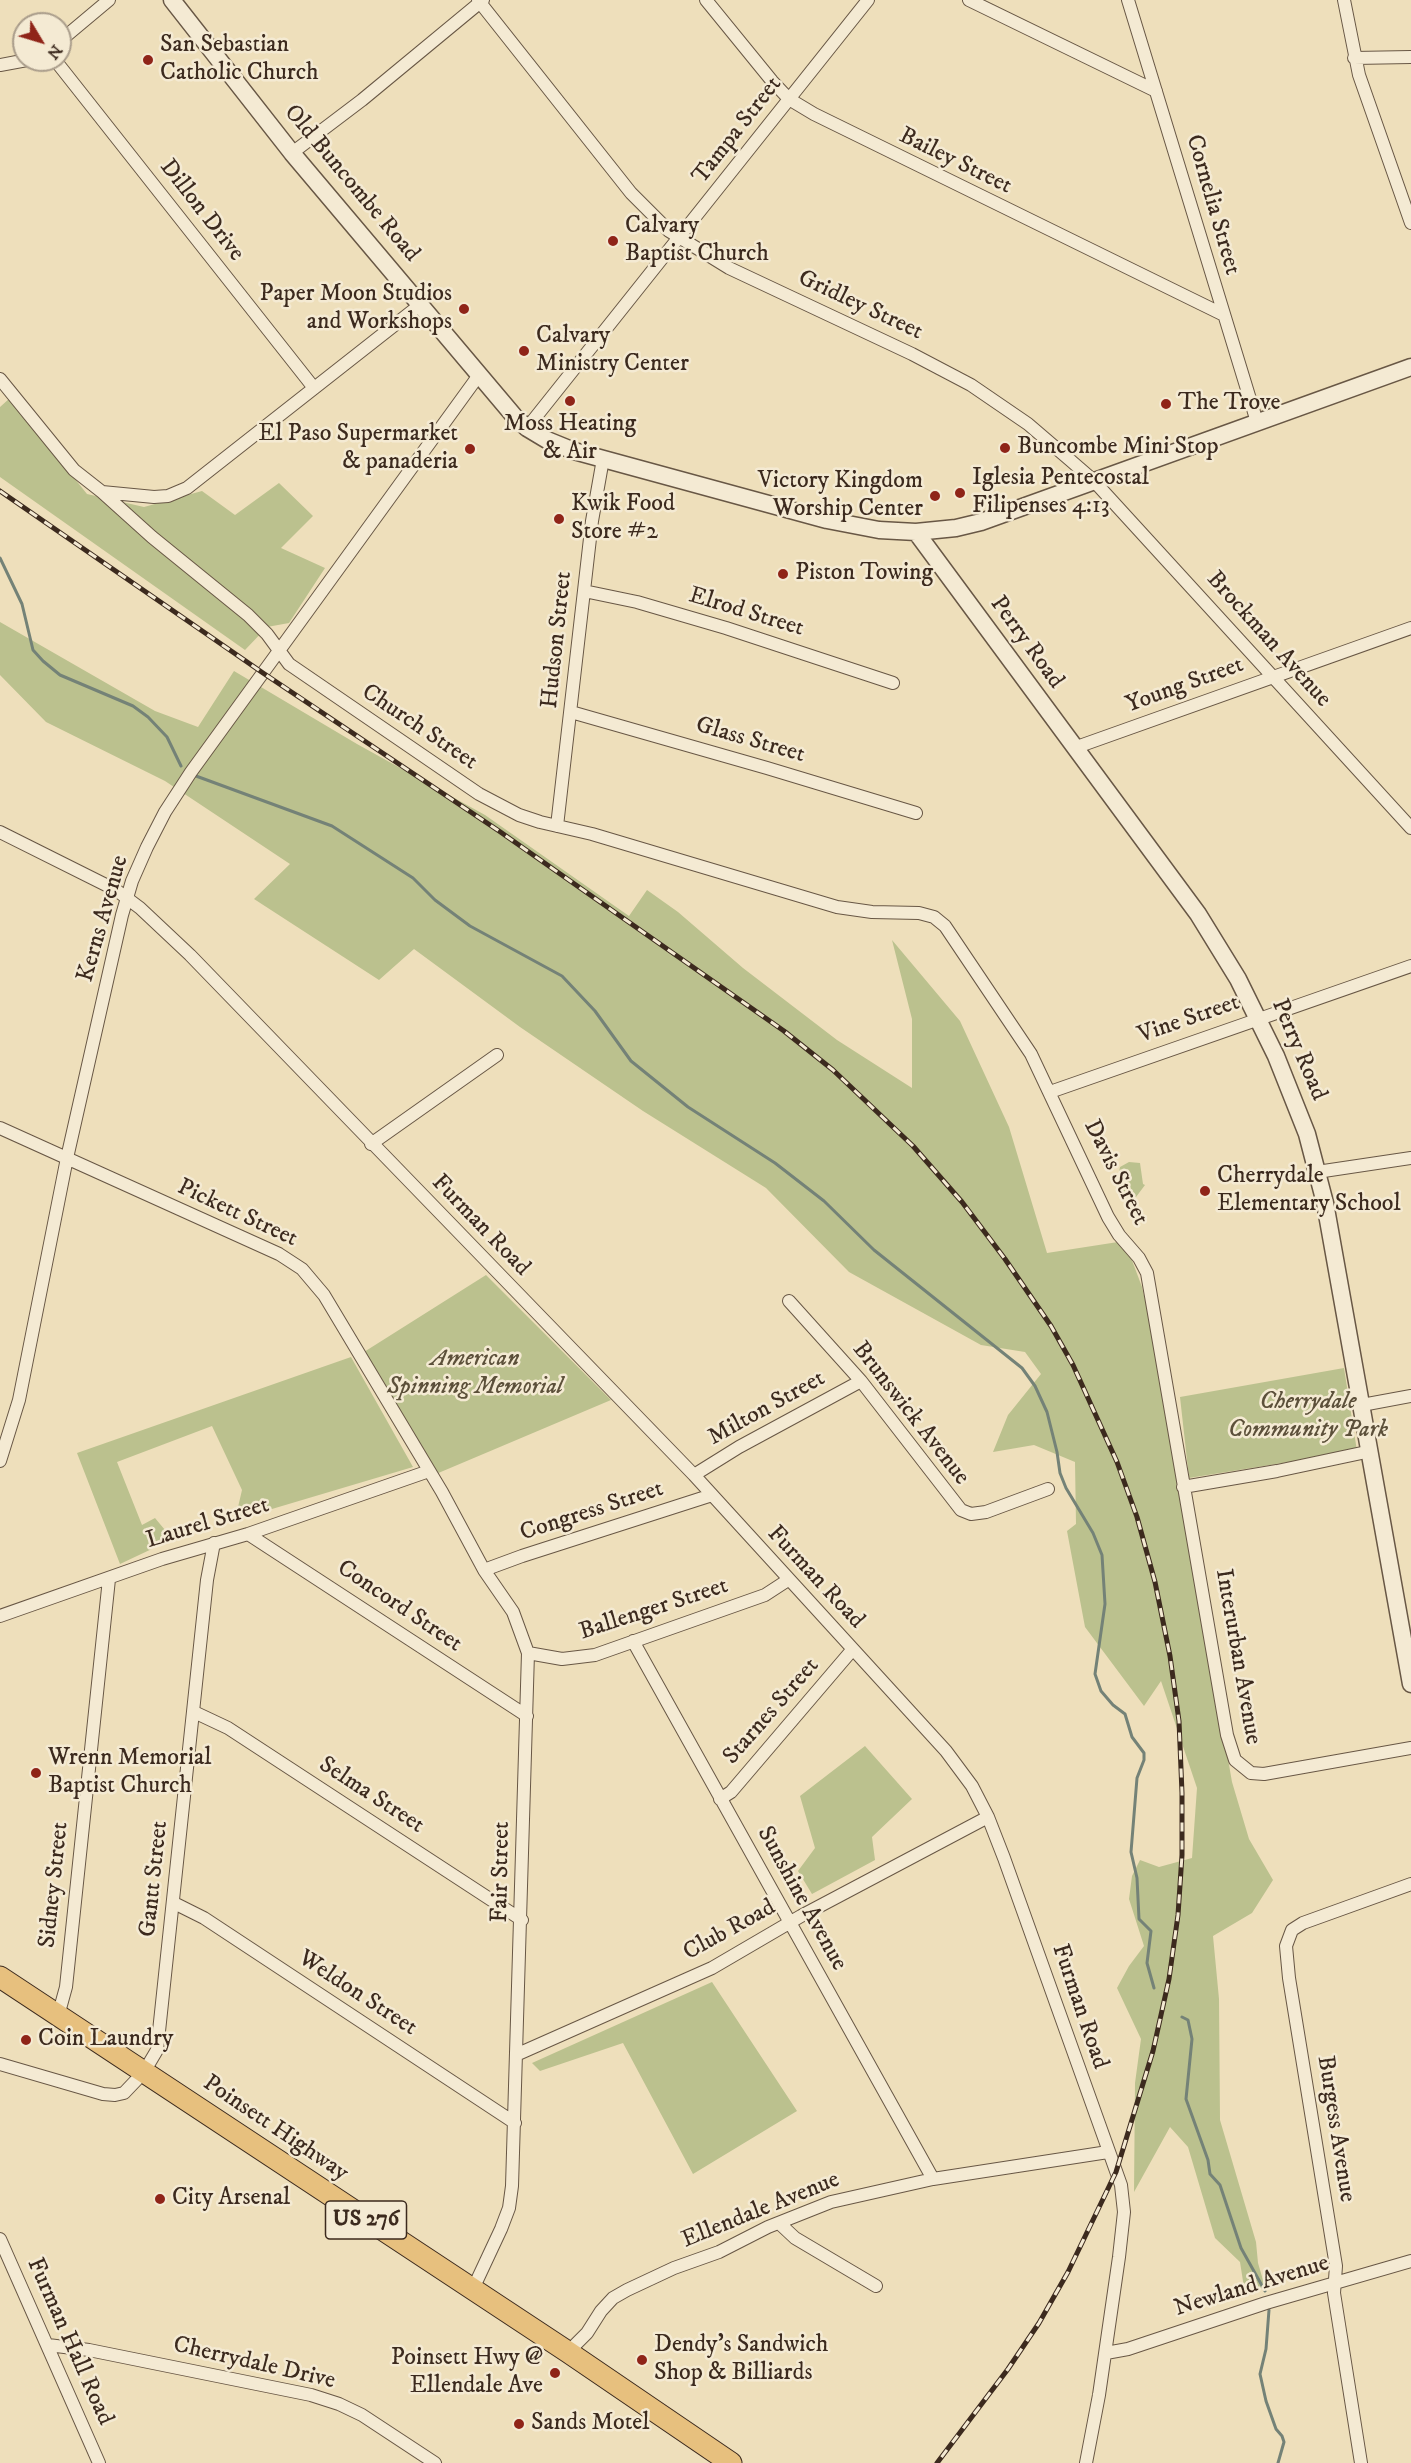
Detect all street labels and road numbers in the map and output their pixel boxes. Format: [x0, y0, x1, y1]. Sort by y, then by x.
street label: Tampa Street [687, 72, 789, 190]
street label: Old Buncombe Road [277, 100, 425, 268]
street label: Bailey Street [894, 122, 1016, 202]
street label: Cornelia Street [1178, 132, 1246, 278]
street label: Dillon Drive [152, 154, 250, 268]
street label: Gridley Street [793, 265, 927, 347]
street label: Brockman Avenue [1199, 566, 1337, 714]
street label: Hudson Street [536, 570, 580, 710]
street label: Elrod Street [685, 582, 807, 644]
street label: Perry Road [983, 591, 1069, 695]
street label: Young Street [1122, 651, 1248, 721]
street label: Church Street [356, 679, 482, 777]
street label: Glass Street [692, 712, 808, 770]
street label: Kerns Avenue [72, 852, 136, 986]
street label: Vine Street [1134, 989, 1244, 1051]
street label: Perry Road [1264, 995, 1332, 1105]
street label: Davis Street [1076, 1115, 1154, 1231]
street label: Furman Road [424, 1169, 536, 1283]
street label: Pickett Street [172, 1174, 302, 1254]
street label: Brunswick Avenue [845, 1336, 975, 1492]
street label: Milton Street [704, 1365, 830, 1453]
street label: Congress Street [517, 1475, 667, 1549]
street label: Laurel Street [143, 1492, 273, 1556]
street label: Furman Road [760, 1521, 870, 1635]
street label: Concord Street [331, 1555, 467, 1659]
street label: Interurban Avenue [1207, 1567, 1267, 1747]
street label: Ballenger Street [576, 1572, 732, 1648]
street label: Starnes Street [718, 1653, 826, 1771]
street label: Selma Street [313, 1751, 429, 1841]
street label: Gantt Street [135, 1819, 175, 1939]
street label: Sidney Street [34, 1821, 76, 1949]
street label: Fair Street [487, 1821, 517, 1923]
street label: Sunshine Avenue [750, 1822, 852, 1976]
street label: Club Road [679, 1894, 781, 1968]
street label: Furman Road [1044, 1941, 1114, 2073]
street label: Weldon Street [292, 1945, 422, 2043]
street label: Burgess Avenue [1309, 2054, 1361, 2204]
street label: Poinsett Highway [197, 2070, 353, 2188]
street label: Ellendale Avenue [678, 2166, 844, 2256]
road number: US 276 [326, 2201, 406, 2239]
street label: Newland Avenue [1171, 2250, 1333, 2324]
street label: Furman Hall Road [19, 2254, 119, 2430]
street label: Cherrydale Drive [170, 2331, 338, 2397]

